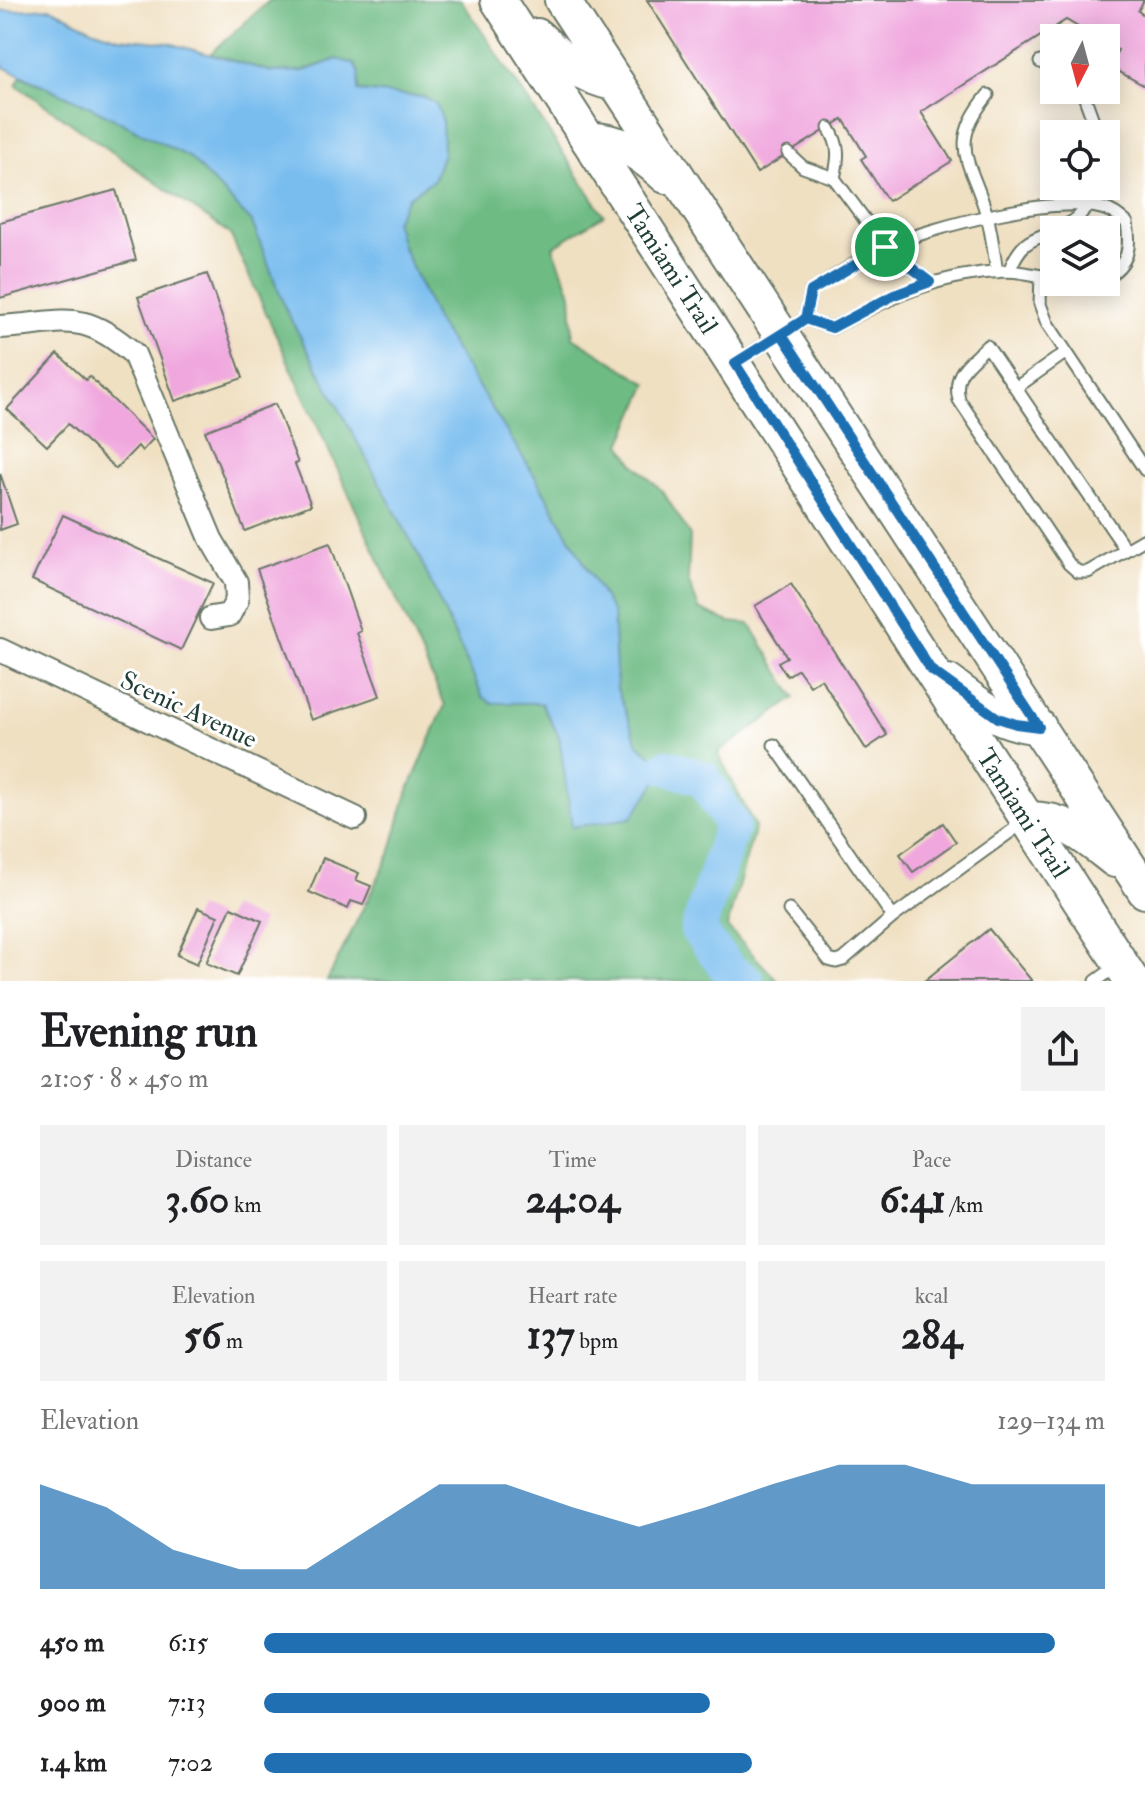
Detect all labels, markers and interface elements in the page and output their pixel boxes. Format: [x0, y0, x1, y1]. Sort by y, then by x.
north arrow [1040, 24, 1120, 104]
map controls [1040, 24, 1120, 296]
button: locate [1040, 120, 1120, 200]
street label: Tamiami Trail [617, 198, 725, 340]
pin [851, 213, 919, 281]
button: layers [1040, 216, 1120, 296]
icon: arrive [863, 225, 907, 269]
street label: Scenic Avenue [115, 664, 262, 756]
street label: Tamiami Trail [969, 743, 1076, 885]
text: Evening run [40, 1005, 258, 1060]
button: share [1021, 1007, 1105, 1091]
text: 21:05 · 8 × 450 m [40, 1063, 208, 1095]
text: Distance [175, 1146, 252, 1174]
text: Time [548, 1146, 597, 1174]
text: Pace [912, 1146, 951, 1174]
text: 3.60 [166, 1174, 229, 1225]
text: 24:04 [526, 1174, 619, 1225]
text: 6:41 [880, 1174, 946, 1225]
text: km [229, 1191, 261, 1219]
text: /km [946, 1191, 983, 1219]
text: Elevation [172, 1282, 255, 1310]
text: Heart rate [528, 1282, 617, 1310]
text: kcal [915, 1282, 948, 1310]
text: 56 [184, 1310, 221, 1361]
text: 137 [527, 1310, 575, 1361]
text: 284 [901, 1310, 962, 1361]
text: m [221, 1327, 243, 1355]
text: bpm [575, 1327, 618, 1355]
text: Elevation [40, 1405, 139, 1437]
text: 129–134 m [997, 1405, 1105, 1437]
text: 450 m [40, 1627, 104, 1659]
text: 6:15 [168, 1627, 208, 1659]
text: 900 m [40, 1687, 106, 1719]
text: 7:13 [168, 1687, 206, 1719]
text: 1.4 km [40, 1747, 107, 1779]
text: 7:02 [168, 1747, 213, 1779]

